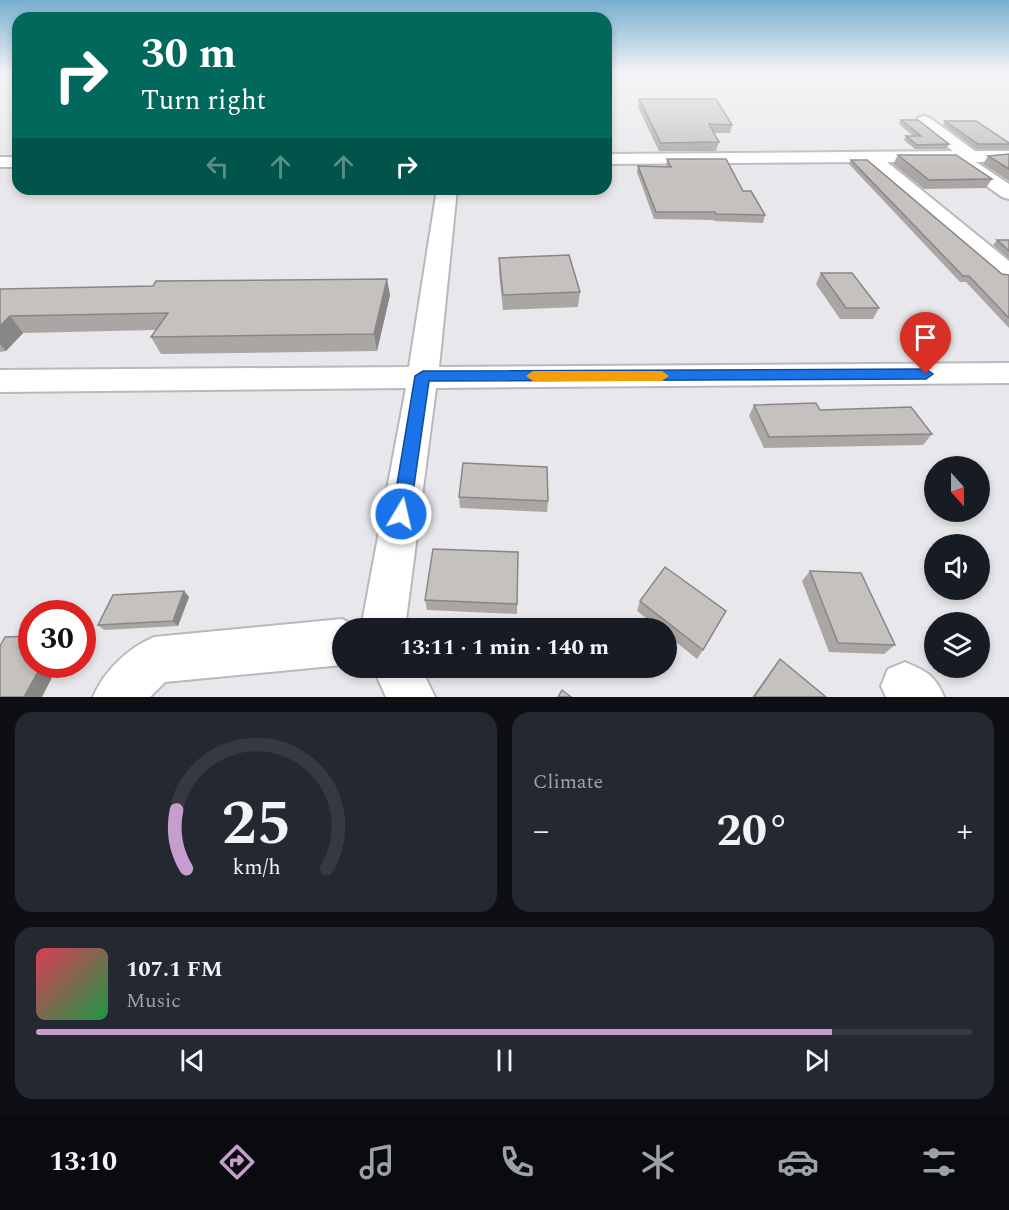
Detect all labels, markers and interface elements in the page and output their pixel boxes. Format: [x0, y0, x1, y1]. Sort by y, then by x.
text: 30 m [141, 23, 236, 86]
icon: right [42, 36, 120, 114]
text: Turn right [141, 80, 266, 122]
icon: left [201, 150, 234, 183]
icon: ahead [264, 150, 297, 183]
icon: ahead [327, 150, 360, 183]
icon: right [390, 150, 423, 183]
pin [900, 312, 951, 374]
icon: arrive [909, 321, 942, 354]
north arrow [924, 456, 990, 522]
map controls [924, 456, 990, 678]
position arrow [369, 482, 433, 546]
button: sound [924, 534, 990, 600]
speed limit sign: 30 [18, 600, 96, 678]
button: layers [924, 612, 990, 678]
text: 13:11 · 1 min · 140 m [400, 631, 609, 664]
text: Climate [533, 767, 603, 797]
text: 25 [221, 777, 291, 872]
text: 20° [717, 797, 790, 866]
text: − [533, 806, 550, 856]
text: + [957, 806, 973, 856]
text: km/h [232, 851, 280, 884]
text: 107.1 FM [126, 953, 223, 986]
text: Music [126, 986, 181, 1016]
icon: previous [176, 1044, 209, 1077]
icon: pause [488, 1044, 521, 1077]
icon: next [800, 1044, 833, 1077]
text: 13:10 [49, 1141, 117, 1183]
icon: directions [216, 1141, 258, 1183]
icon: music [356, 1141, 398, 1183]
icon: phone [496, 1141, 538, 1183]
icon: climate [637, 1141, 679, 1183]
icon: car [777, 1141, 819, 1183]
icon: filters [918, 1141, 960, 1183]

